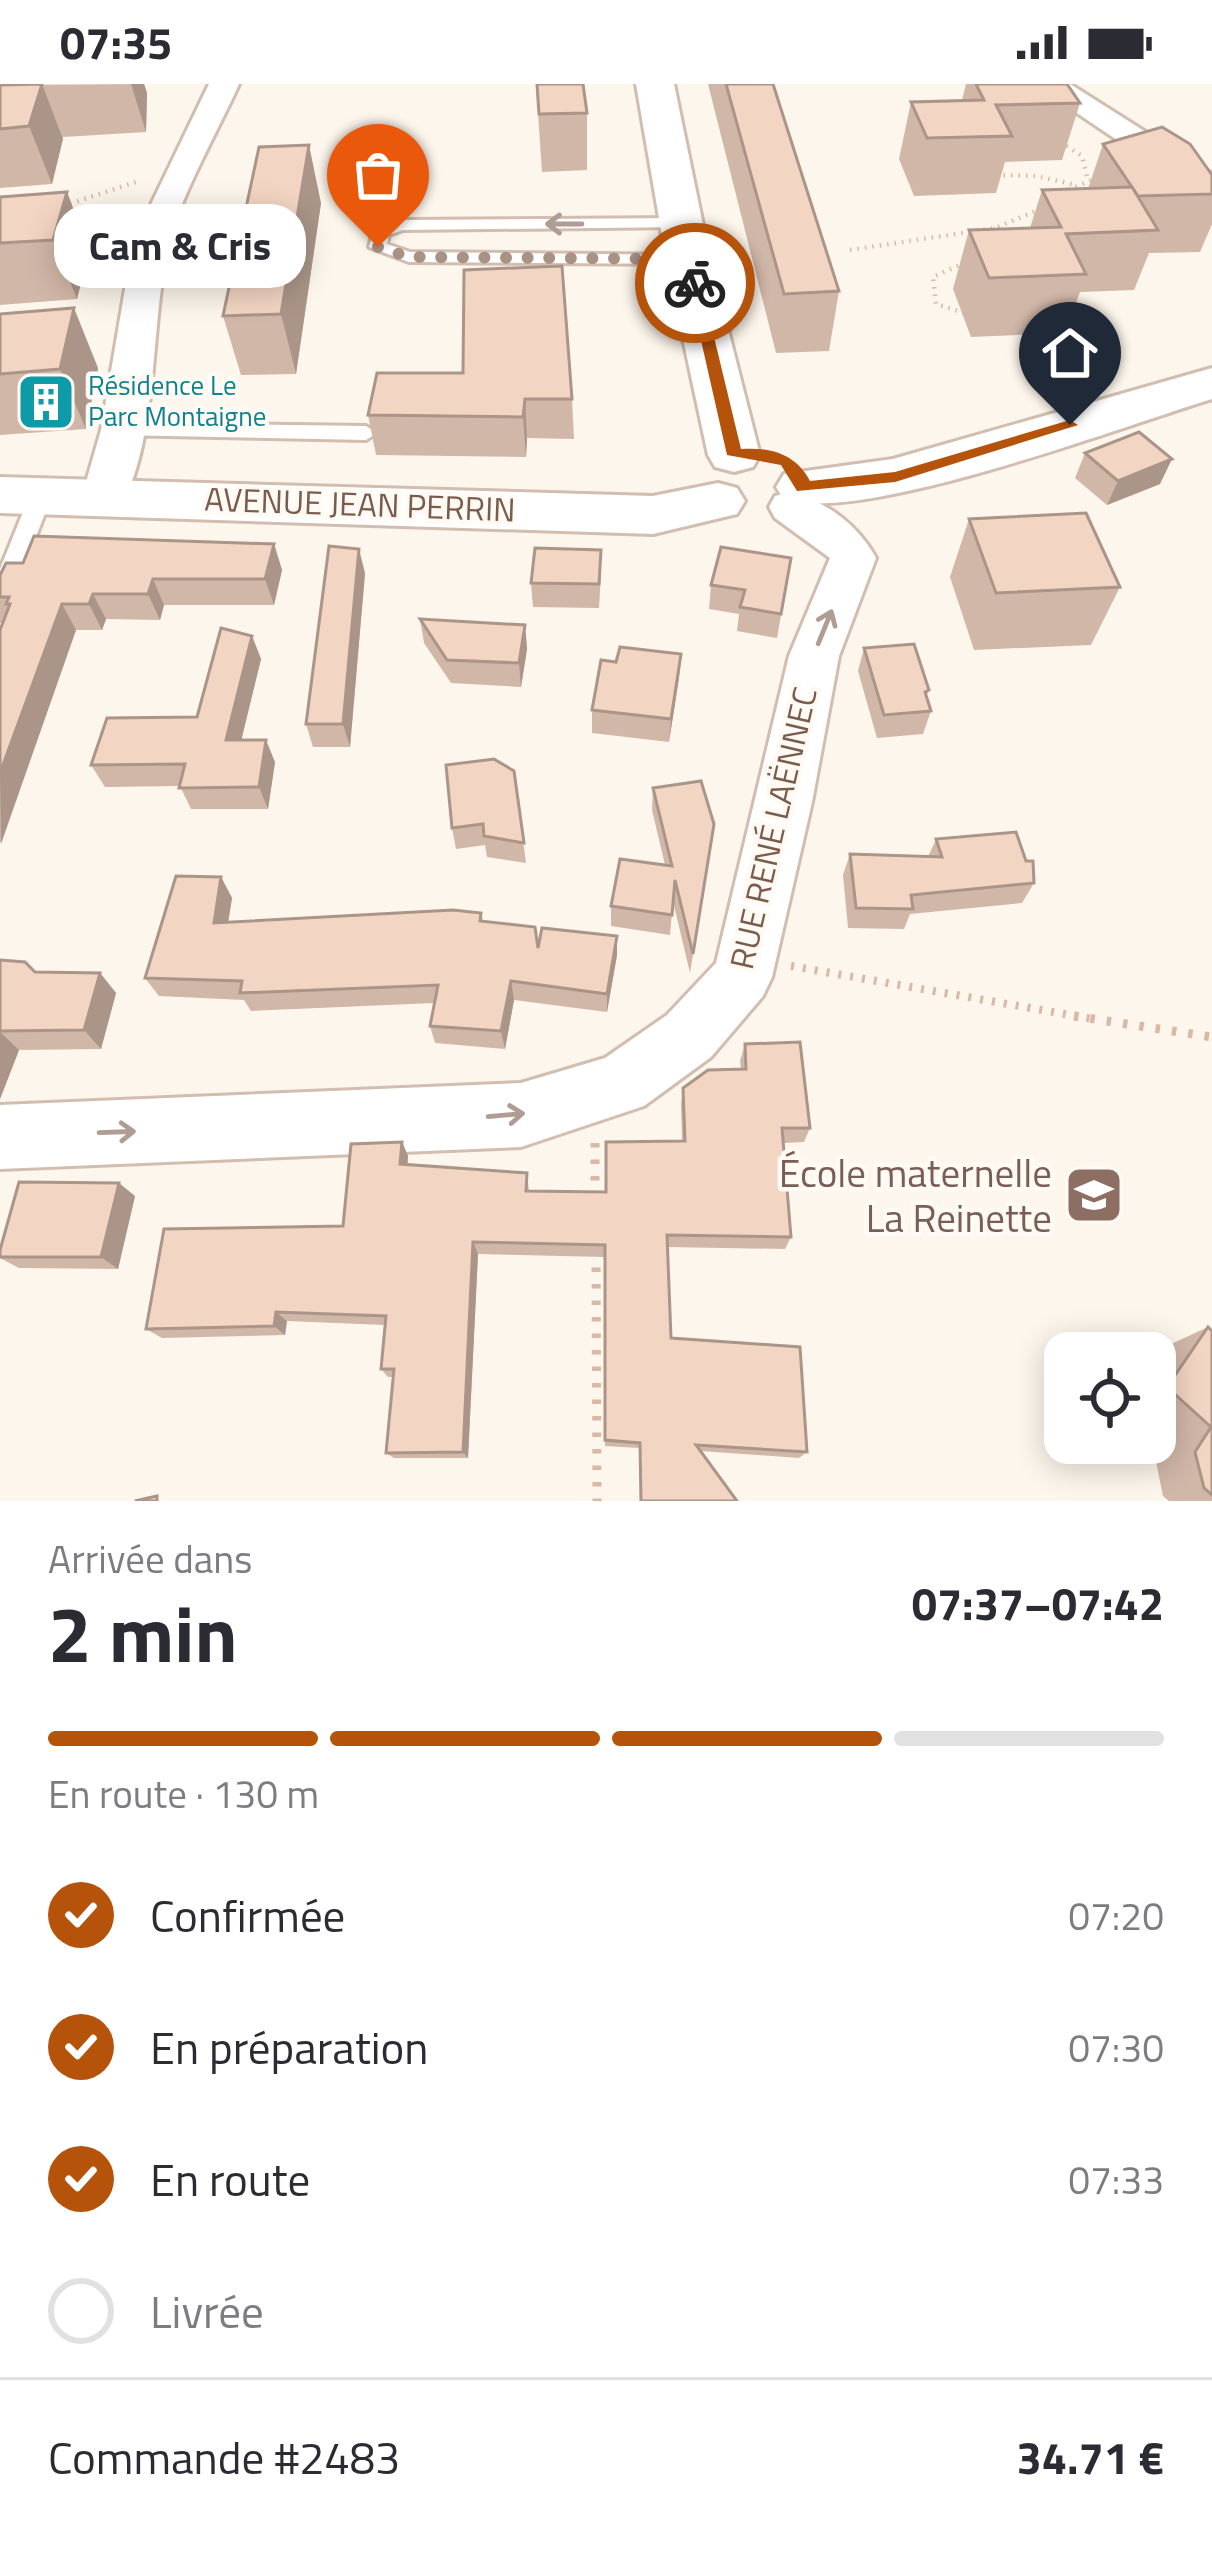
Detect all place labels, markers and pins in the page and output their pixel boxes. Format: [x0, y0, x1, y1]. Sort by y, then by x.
pin [327, 124, 429, 247]
callout: Cam & Cris [54, 205, 306, 289]
pin [1019, 302, 1121, 425]
place label: Résidence Le Parc Montaigne [88, 364, 266, 436]
building icon: Résidence Le Parc Montaigne [15, 371, 77, 433]
place label: École maternelle La Reinette [779, 1143, 1052, 1247]
school or university icon: École maternelle La Reinette [1063, 1164, 1125, 1226]

